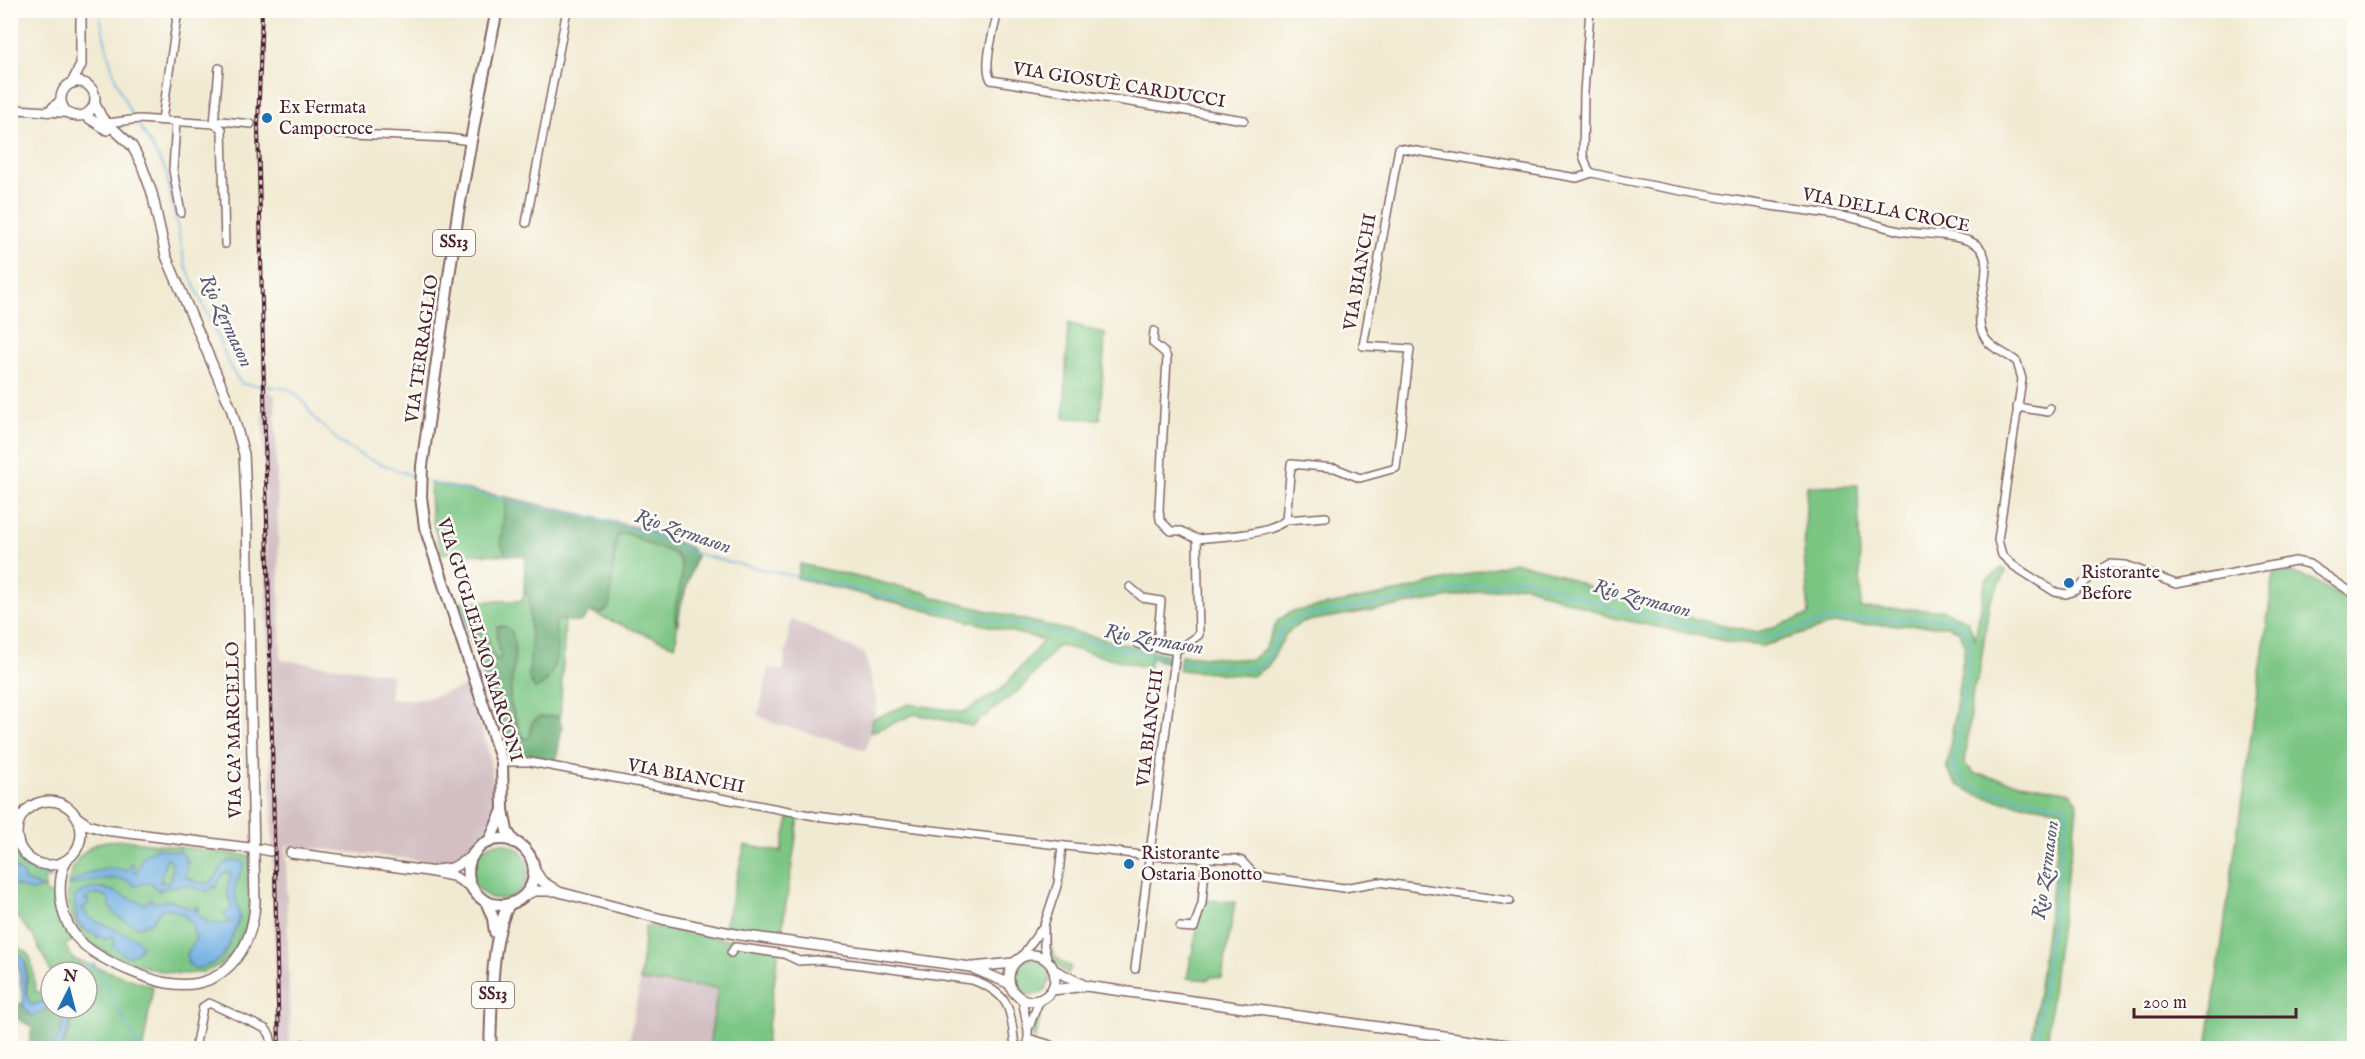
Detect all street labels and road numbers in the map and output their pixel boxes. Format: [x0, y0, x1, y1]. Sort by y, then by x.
street label: VIA GIOSUÈ CARDUCCI [1010, 56, 1227, 114]
street label: VIA DELLA CROCE [1799, 183, 1972, 239]
street label: VIA BIANCHI [1339, 211, 1383, 333]
road number: SS13 [433, 230, 475, 256]
street label: VIA TERRAGLIO [401, 273, 445, 426]
street label: VIA GUGLIELMO MARCONI [431, 514, 527, 765]
street label: VIA CA' MARCELLO [222, 641, 248, 820]
street label: VIA BIANCHI [1132, 667, 1170, 789]
street label: VIA BIANCHI [625, 754, 747, 800]
road number: SS13 [472, 982, 514, 1008]

